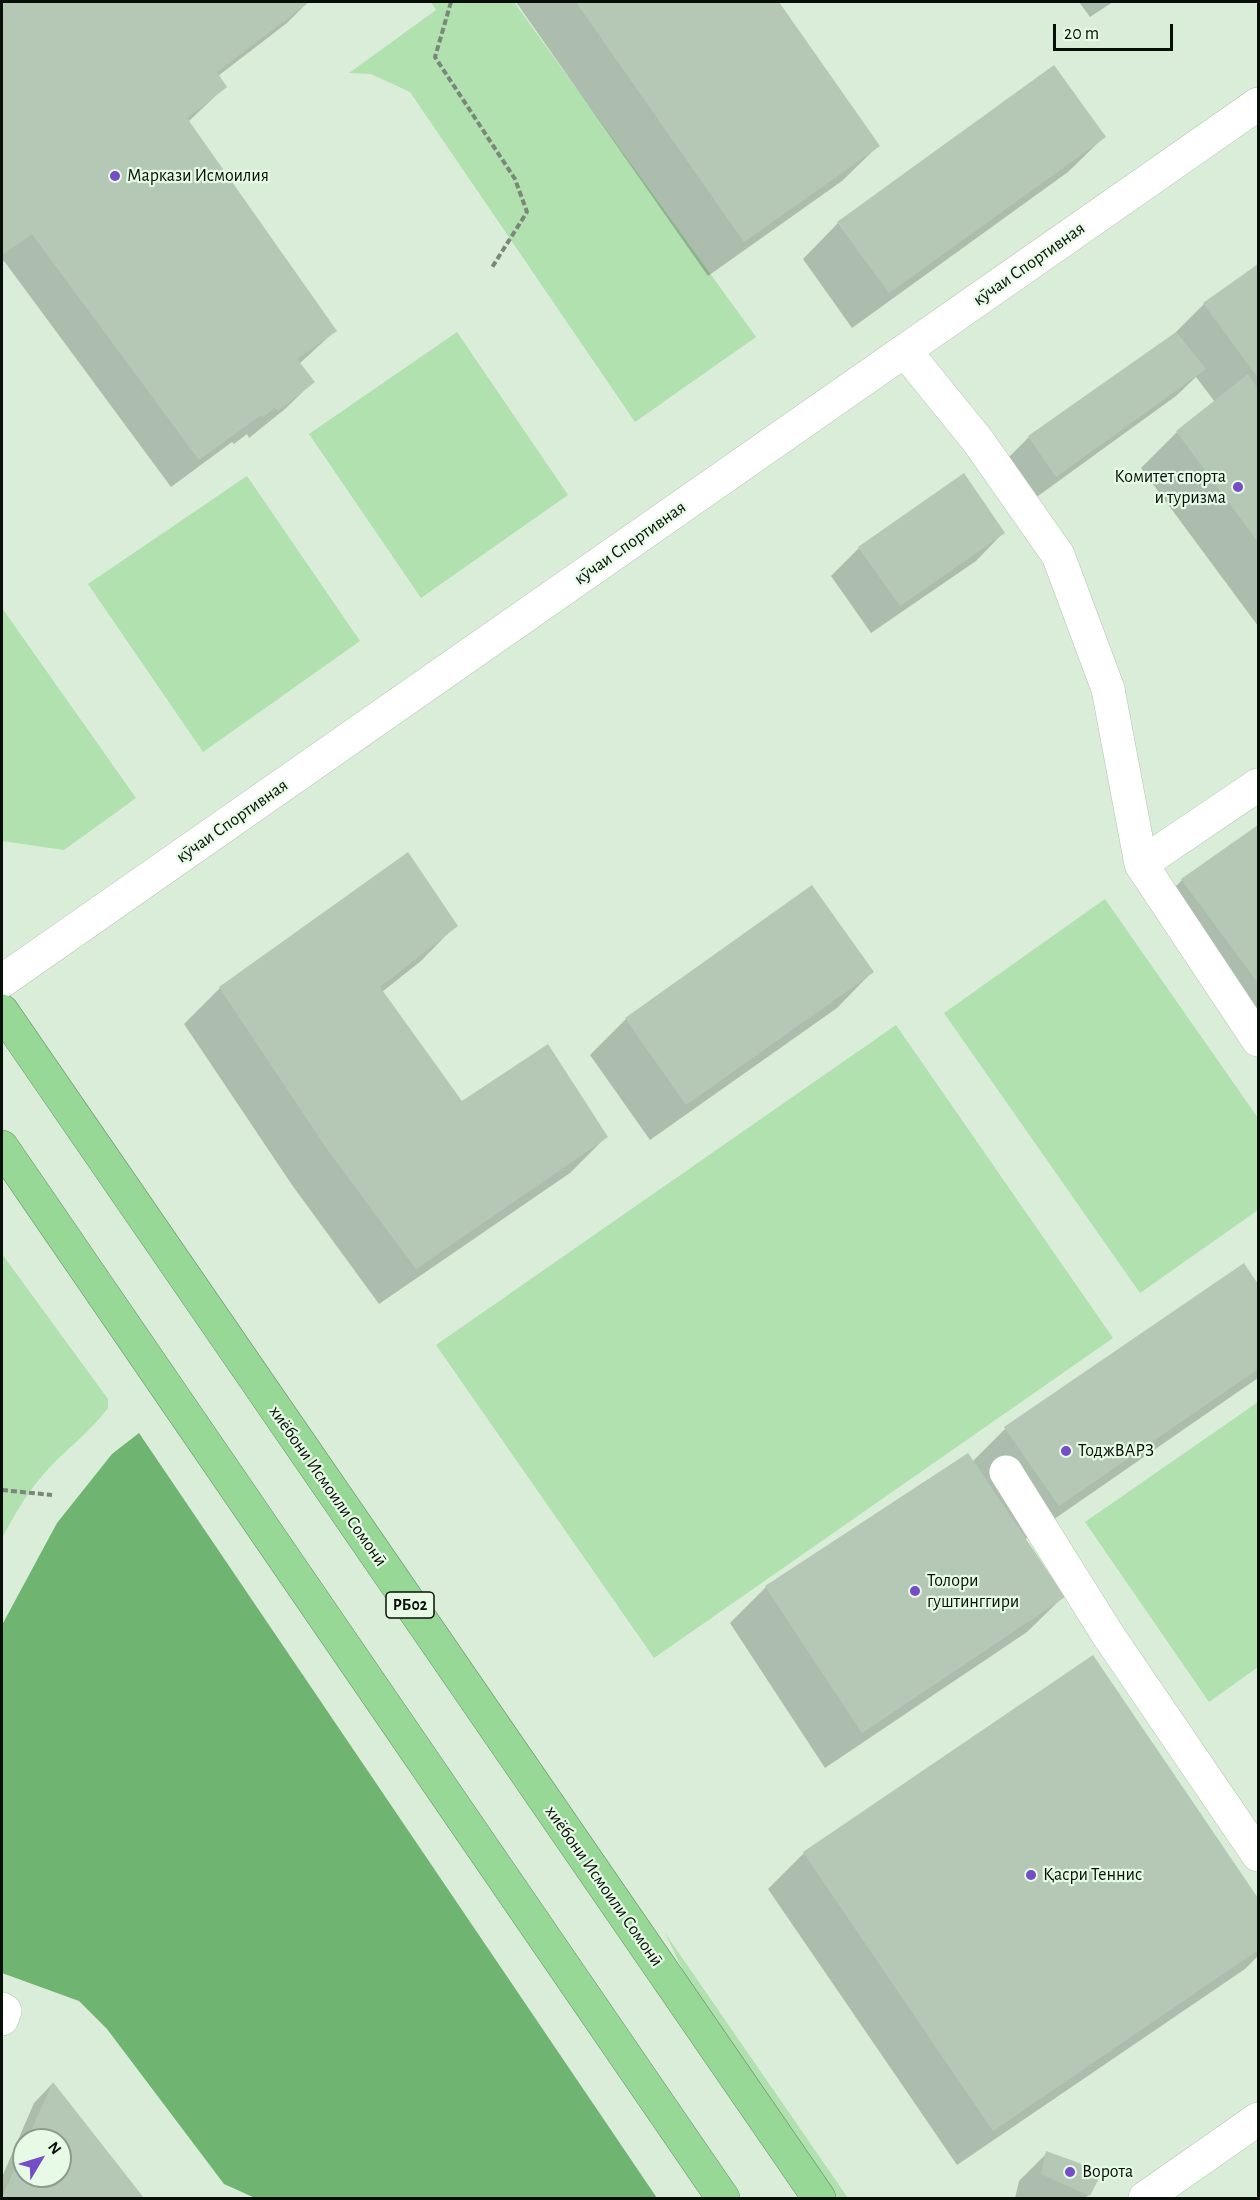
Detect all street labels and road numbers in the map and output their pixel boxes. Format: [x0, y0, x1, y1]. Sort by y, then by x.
street label: кӯчаи Спортивная [969, 217, 1089, 311]
street label: кӯчаи Спортивная [570, 496, 690, 590]
street label: кӯчаи Спортивная [172, 774, 292, 868]
street label: хиёбони Исмоили Сомонӣ [264, 1401, 392, 1571]
road number: РБ02 [386, 1592, 434, 1618]
street label: хиёбони Исмоили Сомонӣ [540, 1801, 668, 1971]

